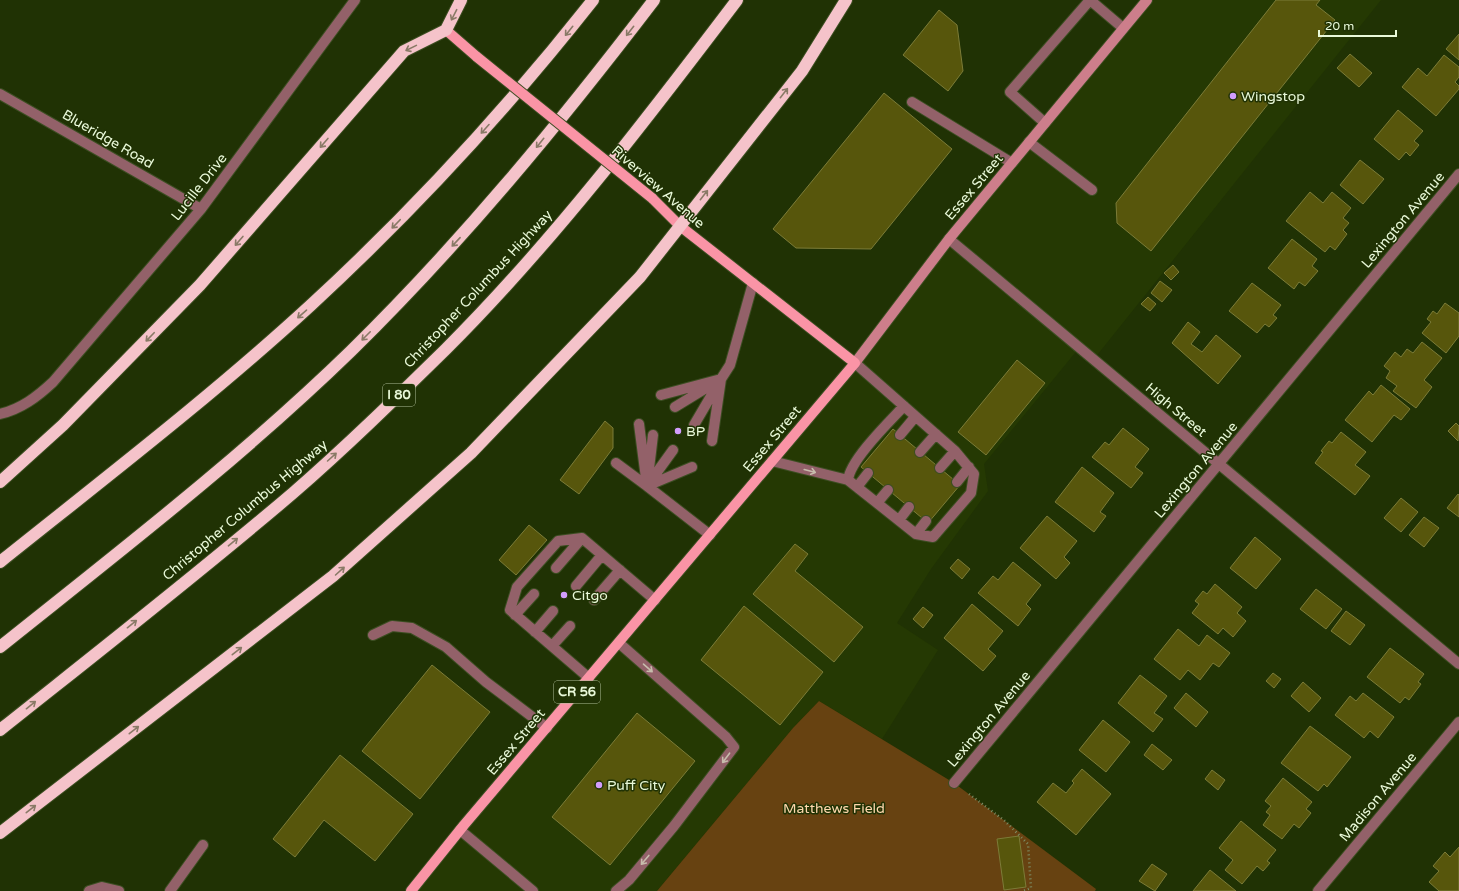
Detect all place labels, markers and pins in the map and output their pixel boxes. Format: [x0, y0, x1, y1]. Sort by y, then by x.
place label: Wingstop [1241, 88, 1305, 105]
marker: Wingstop [1228, 91, 1238, 101]
place label: BP [686, 423, 705, 440]
marker: BP [673, 426, 683, 436]
place label: Citgo [572, 587, 608, 604]
marker: Citgo [559, 590, 569, 600]
place label: Puff City [607, 777, 666, 794]
marker: Puff City [594, 780, 604, 790]

